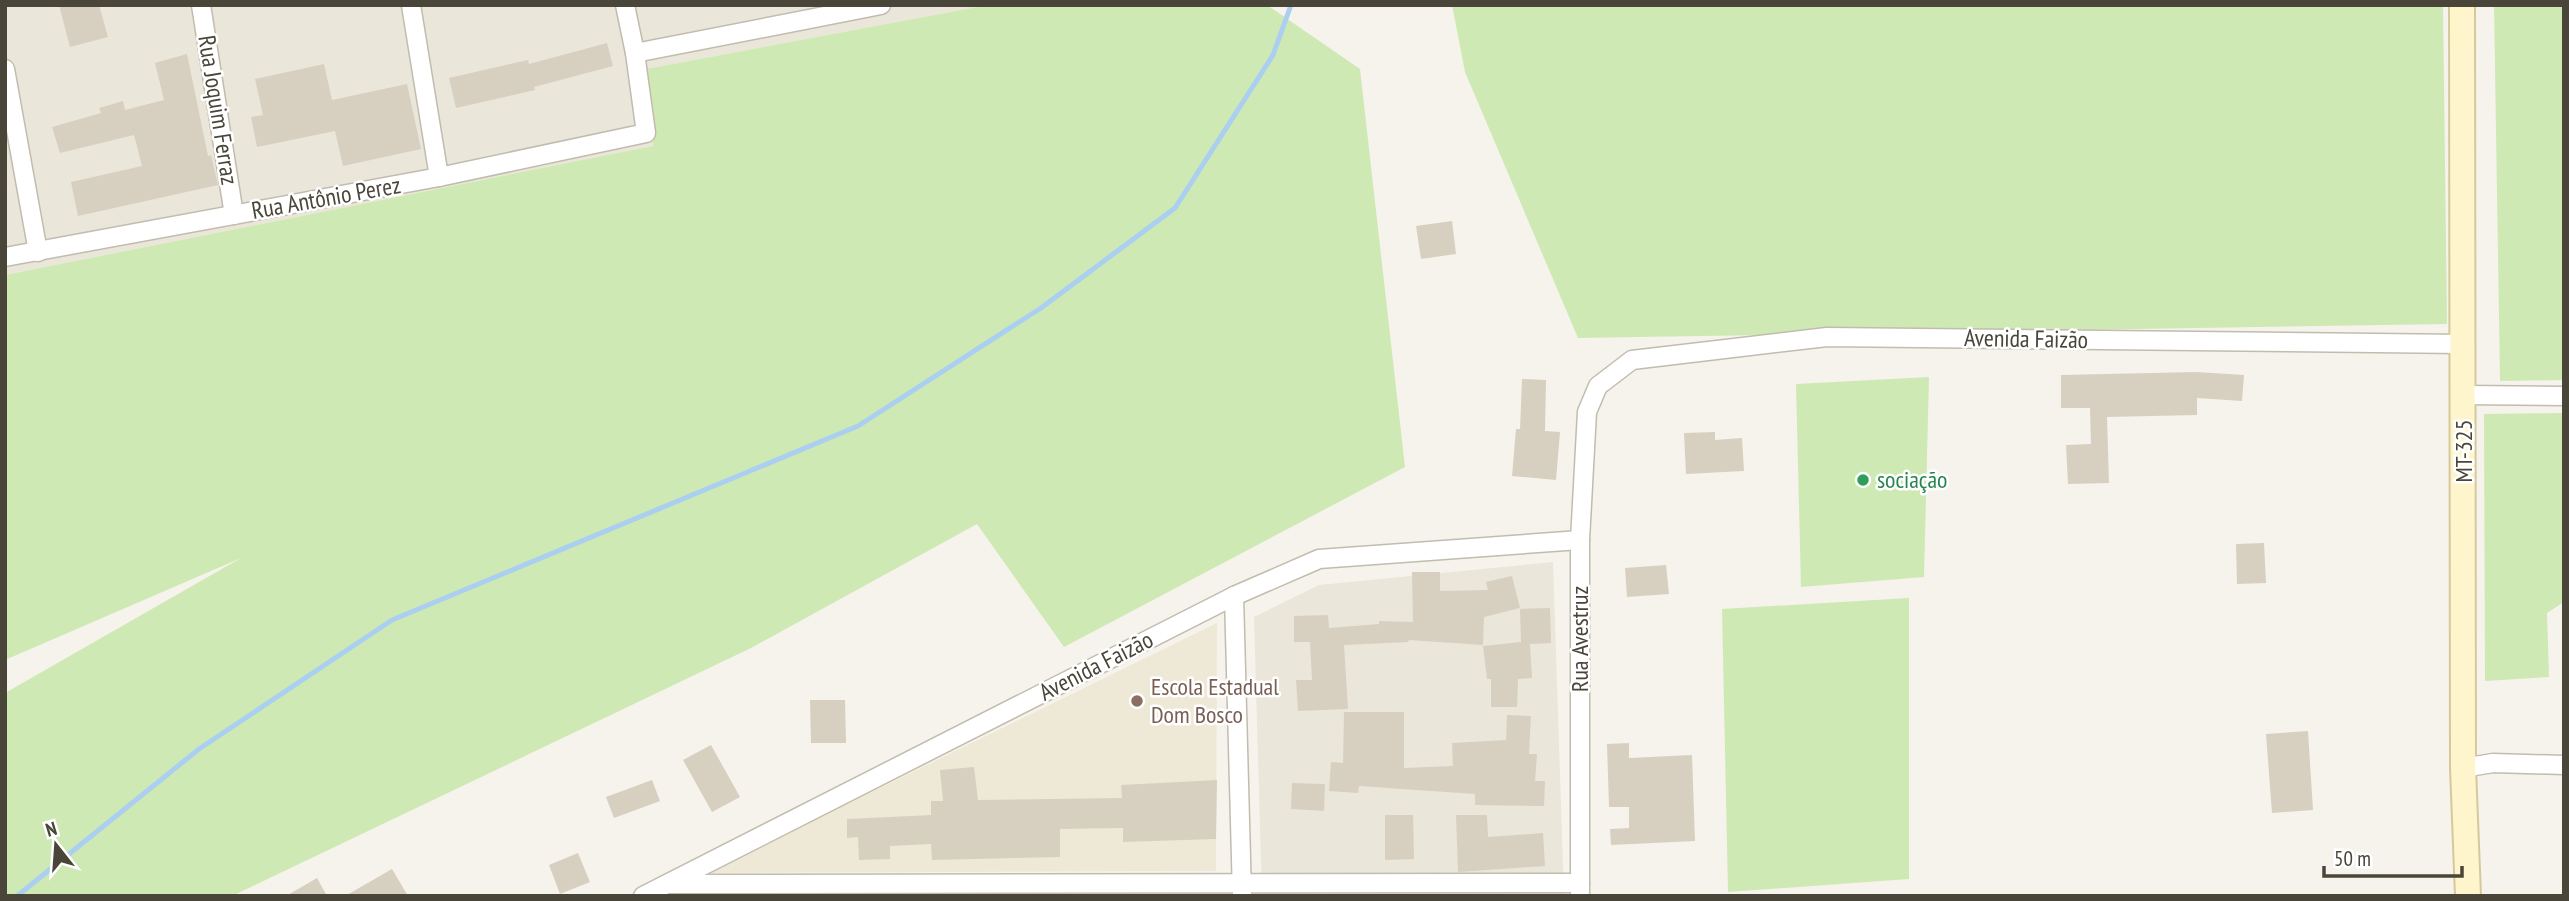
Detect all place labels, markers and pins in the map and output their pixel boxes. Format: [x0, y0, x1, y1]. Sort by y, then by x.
place label: sociação [1877, 464, 1947, 495]
marker: sociação [1855, 472, 1871, 488]
place label: Escola Estadual Dom Bosco [1151, 671, 1279, 730]
marker: Escola Estadual Dom Bosco [1129, 693, 1145, 709]

